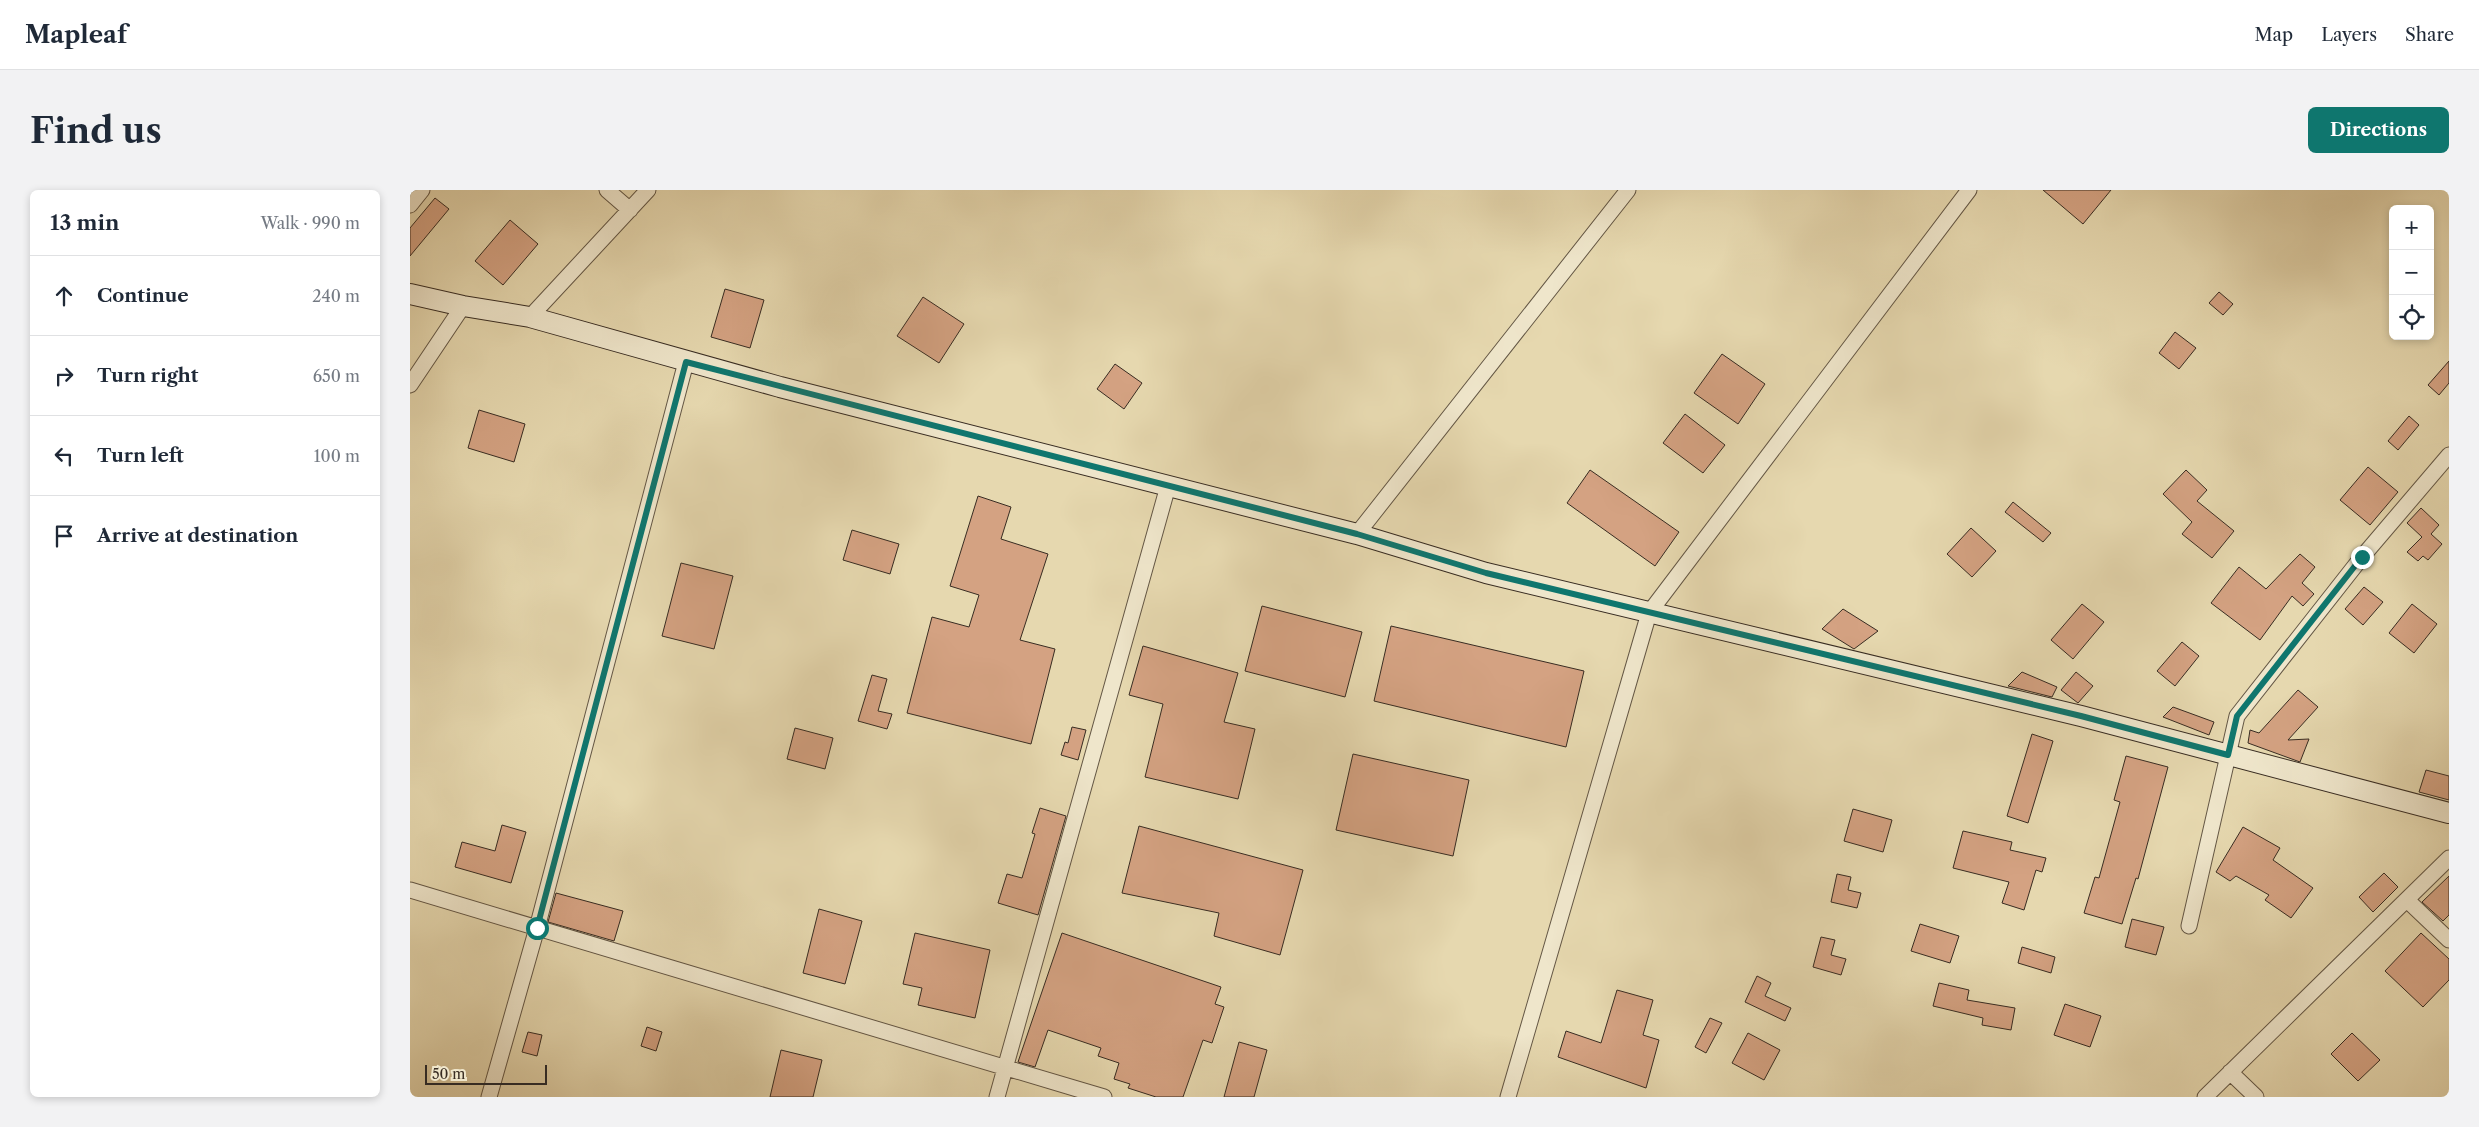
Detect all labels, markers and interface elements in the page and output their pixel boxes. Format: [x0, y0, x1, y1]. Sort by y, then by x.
text: Mapleaf [25, 20, 127, 49]
text: Map [2255, 24, 2293, 46]
text: Layers [2321, 24, 2377, 46]
text: Share [2405, 24, 2454, 46]
button: Directions [2308, 107, 2449, 153]
text: Find us [30, 109, 162, 152]
map controls [2389, 205, 2434, 340]
button: + [2389, 205, 2434, 250]
text: 13 min [50, 210, 119, 235]
text: Walk · 990 m [261, 213, 360, 233]
button: − [2389, 250, 2434, 295]
icon: ahead [50, 282, 78, 310]
text: Continue [97, 284, 189, 307]
text: 240 m [312, 286, 360, 306]
button: locate [2389, 295, 2434, 340]
icon: right [50, 362, 78, 390]
text: Turn right [97, 364, 198, 387]
text: 650 m [313, 366, 360, 386]
icon: left [50, 442, 78, 470]
text: Turn left [97, 444, 184, 467]
text: 100 m [314, 446, 360, 466]
icon: arrive [50, 522, 78, 550]
text: Arrive at destination [97, 524, 298, 547]
route end [2351, 546, 2374, 569]
route start [526, 917, 549, 940]
scale bar [425, 1062, 548, 1085]
text: 50 m [432, 1065, 465, 1083]

